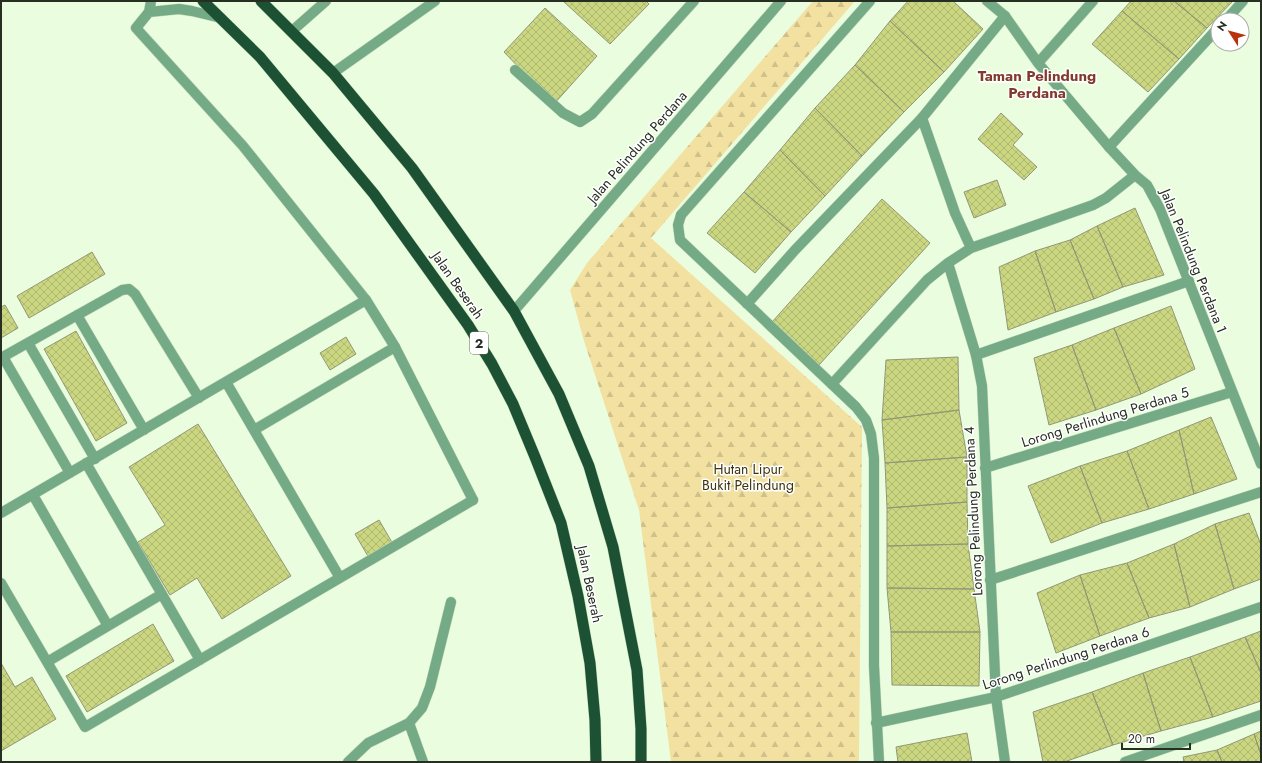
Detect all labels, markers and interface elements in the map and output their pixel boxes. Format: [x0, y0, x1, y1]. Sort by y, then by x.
north arrow [1210, 12, 1250, 52]
text: N [1213, 18, 1231, 34]
district label: Taman Pelindung Perdana [978, 65, 1096, 104]
street label: Jalan Pelindung Perdana [581, 86, 692, 209]
street label: Jalan Pelindung Perdana 1 [1155, 184, 1232, 336]
street label: Jalan Beserah [426, 246, 489, 323]
road number: 2 [470, 332, 488, 354]
street label: Lorong Perlindung Perdana 5 [1019, 382, 1191, 452]
street label: Lorong Pelindung Perdana 4 [959, 426, 987, 596]
park label: Hutan Lipur Bukit Pelindung [702, 459, 794, 495]
street label: Jalan Beserah [572, 542, 608, 624]
street label: Lorong Perlindung Perdana 6 [980, 622, 1152, 694]
scale bar [1122, 725, 1190, 751]
text: 20 m [1128, 730, 1155, 748]

